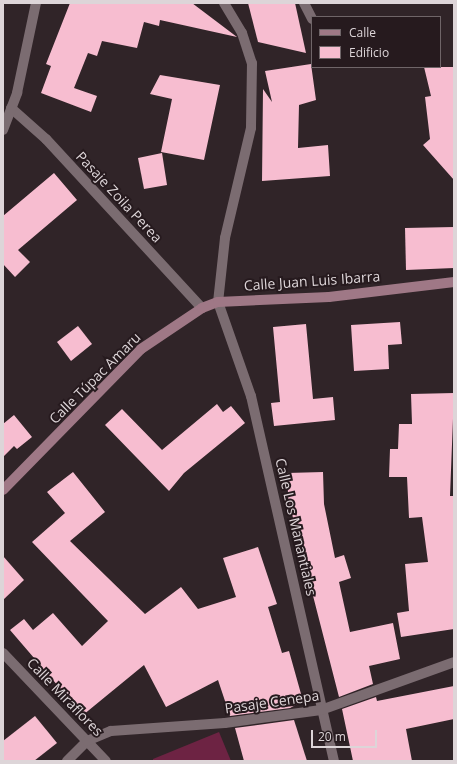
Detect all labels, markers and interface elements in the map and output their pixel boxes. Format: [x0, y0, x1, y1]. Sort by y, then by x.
legend [311, 16, 441, 68]
text: Calle [349, 24, 376, 41]
text: Edificio [349, 44, 389, 61]
street label: Pasaje Zoila Perea [73, 148, 165, 246]
street label: Calle Juan Luis Ibarra [243, 268, 381, 294]
street label: Calle Túpac Amaru [46, 329, 144, 427]
street label: Calle Los Manantiales [272, 456, 320, 598]
street label: Calle Miraflores [24, 655, 106, 739]
street label: Pasaje Cenepa [224, 687, 320, 717]
scale bar [313, 722, 379, 748]
text: 20 m [318, 728, 346, 745]

